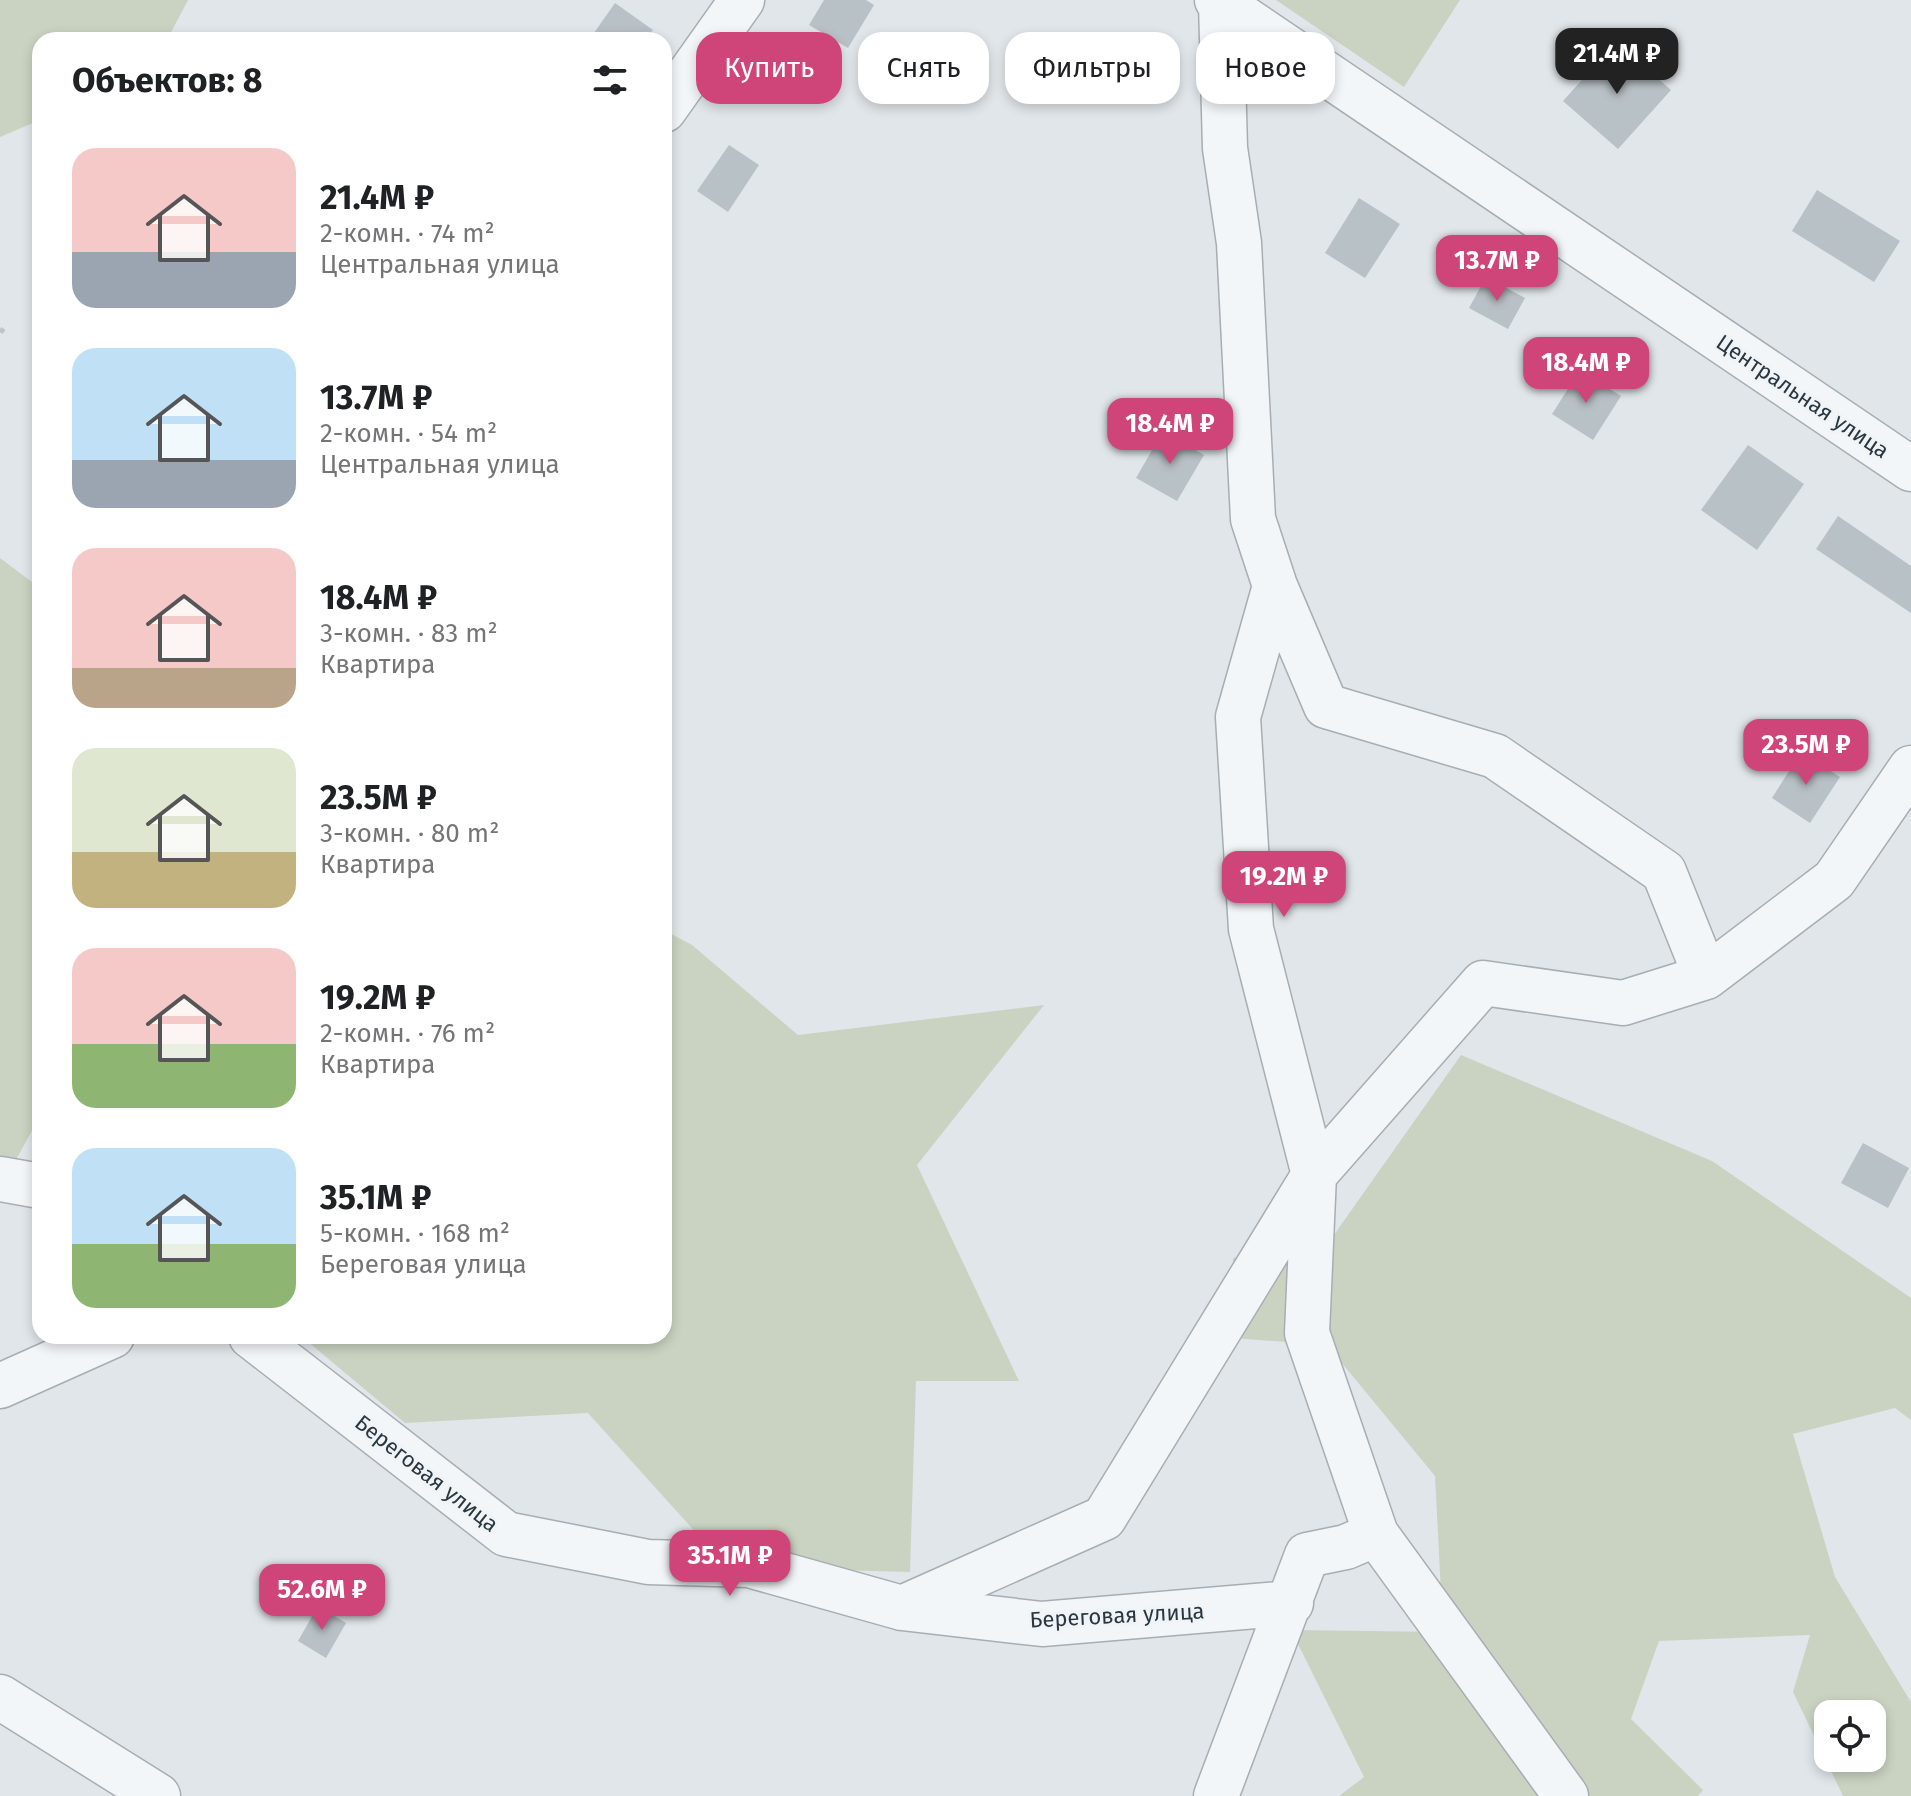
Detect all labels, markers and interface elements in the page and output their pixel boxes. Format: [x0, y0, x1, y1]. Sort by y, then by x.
pin: 21.4M ₽ [1543, 28, 1691, 96]
chip: Купить [696, 32, 842, 104]
chip: Снять [858, 32, 989, 104]
chip: Фильтры [1005, 32, 1180, 104]
chip: Новое [1196, 32, 1335, 104]
text: 21.4M ₽ [1573, 38, 1661, 69]
icon: filters [588, 58, 632, 102]
text: Объектов: 8 [72, 60, 262, 101]
text: 21.4M ₽ [320, 177, 434, 218]
icon: home [136, 180, 232, 276]
text: 2-комн. · 74 m² [320, 218, 495, 249]
pin: 13.7M ₽ [1423, 235, 1571, 303]
text: 13.7M ₽ [1454, 245, 1540, 276]
text: Центральная улица [320, 249, 560, 280]
street label: Центральная улица [1711, 329, 1894, 464]
pin: 18.4M ₽ [1512, 337, 1660, 405]
text: 18.4M ₽ [1541, 347, 1631, 378]
text: 13.7M ₽ [320, 377, 433, 418]
icon: home [136, 380, 232, 476]
pin: 18.4M ₽ [1096, 398, 1244, 466]
text: 18.4M ₽ [1125, 408, 1215, 439]
text: 2-комн. · 54 m² [320, 418, 497, 449]
text: Центральная улица [320, 449, 560, 480]
text: 18.4M ₽ [320, 577, 437, 618]
icon: home [136, 580, 232, 676]
text: 3-комн. · 83 m² [320, 618, 498, 649]
text: Квартира [320, 649, 435, 680]
pin: 23.5M ₽ [1732, 719, 1880, 787]
text: 23.5M ₽ [1761, 729, 1851, 760]
text: 23.5M ₽ [320, 777, 437, 818]
icon: home [136, 780, 232, 876]
text: 3-комн. · 80 m² [320, 818, 499, 849]
text: Квартира [320, 849, 435, 880]
pin: 19.2M ₽ [1210, 851, 1358, 919]
text: 19.2M ₽ [1240, 861, 1328, 892]
text: 19.2M ₽ [320, 977, 436, 1018]
icon: home [136, 980, 232, 1076]
text: 2-комн. · 76 m² [320, 1018, 495, 1049]
text: Квартира [320, 1049, 435, 1080]
text: 35.1M ₽ [320, 1177, 431, 1218]
icon: home [136, 1180, 232, 1276]
text: 5-комн. · 168 m² [320, 1218, 510, 1249]
text: Береговая улица [320, 1249, 527, 1280]
street label: Береговая улица [349, 1409, 504, 1538]
pin: 35.1M ₽ [656, 1530, 804, 1598]
text: 35.1M ₽ [687, 1540, 773, 1571]
pin: 52.6M ₽ [248, 1564, 396, 1632]
text: 52.6M ₽ [277, 1574, 367, 1605]
street label: Береговая улица [1029, 1597, 1205, 1634]
map controls [1814, 1700, 1886, 1772]
button: locate [1814, 1700, 1886, 1772]

